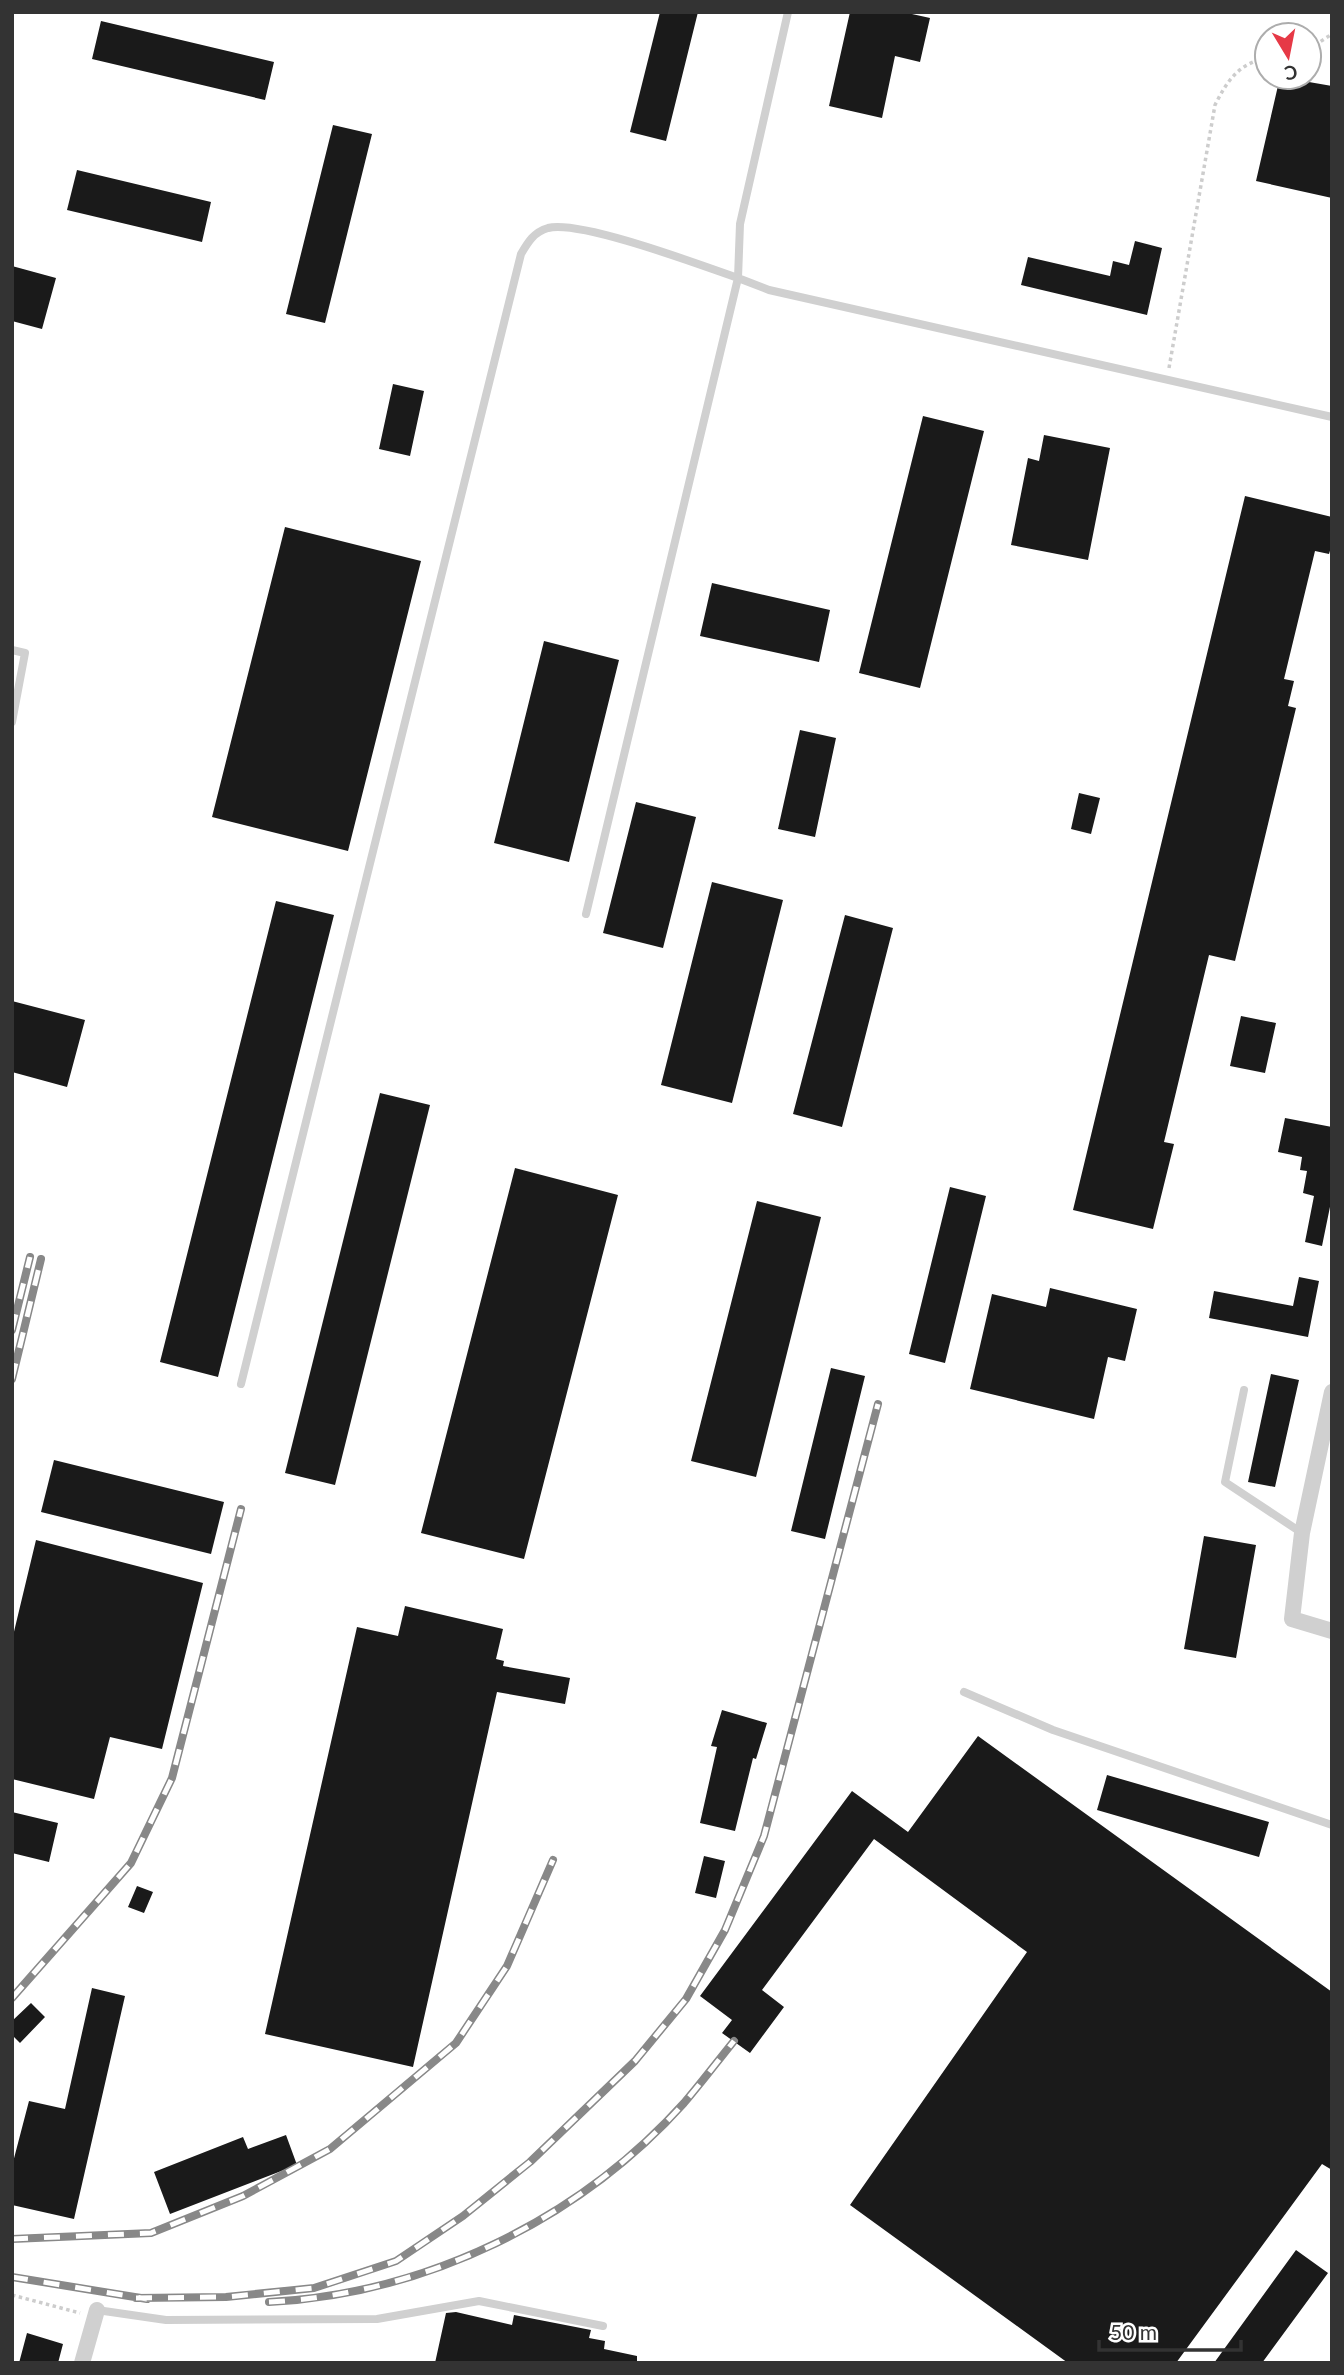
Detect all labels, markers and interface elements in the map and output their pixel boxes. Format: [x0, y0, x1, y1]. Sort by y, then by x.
north arrow [1253, 21, 1323, 91]
text: С [1282, 61, 1299, 86]
scale bar [1099, 2308, 1241, 2352]
text: 50 m [1110, 2319, 1157, 2344]

